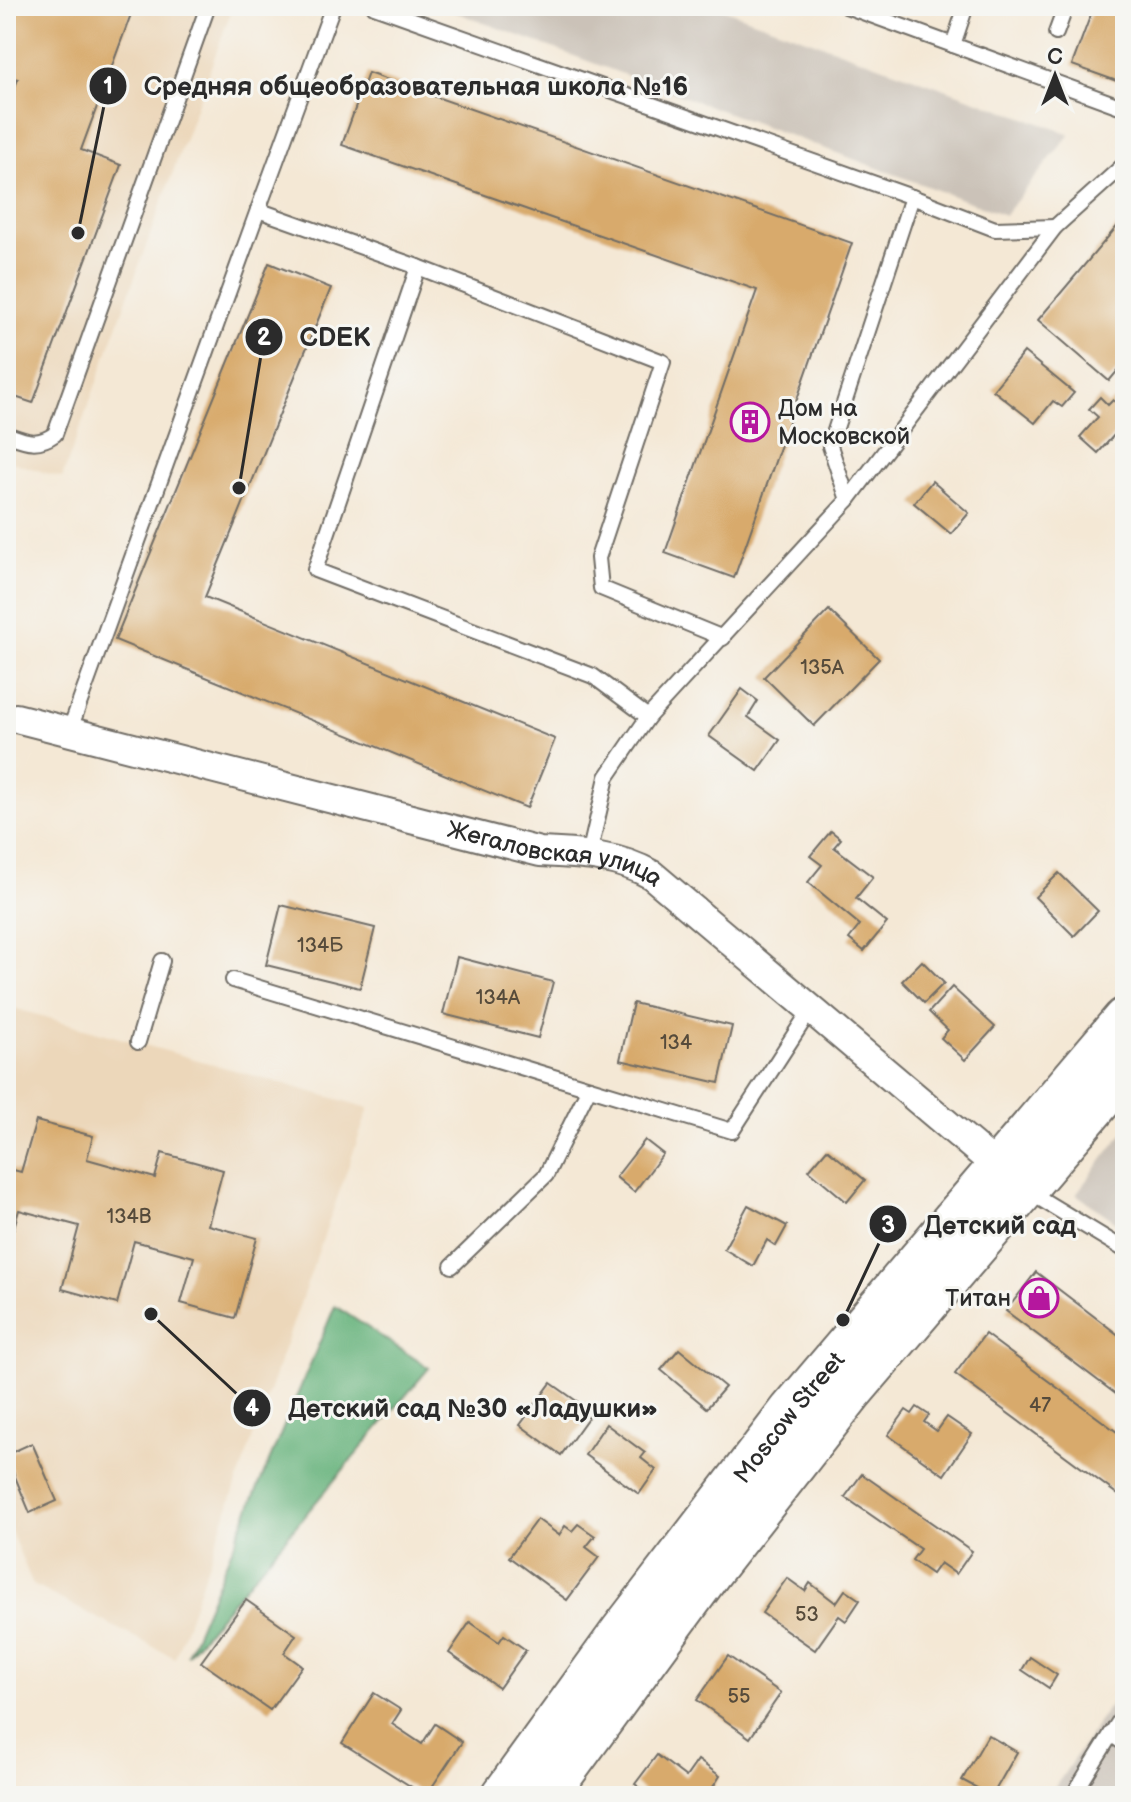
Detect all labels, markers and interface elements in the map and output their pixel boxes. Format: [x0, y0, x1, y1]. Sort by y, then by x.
north arrow [1015, 36, 1095, 116]
text: С [1047, 44, 1063, 71]
callout: Средняя общеобразовательная школа №16 [88, 61, 705, 111]
text: 1 [103, 72, 113, 101]
text: Средняя общеобразовательная школа №16 [144, 72, 688, 103]
callout: CDEK [244, 312, 387, 362]
text: 2 [257, 323, 272, 352]
text: CDEK [299, 323, 371, 354]
place label: Дом на Московской [778, 394, 910, 451]
building icon: Дом на Московской [729, 401, 771, 443]
house number: 135А [800, 656, 845, 680]
street label: Жегаловская улица [444, 814, 669, 893]
house number: 134Б [297, 934, 343, 958]
house number: 134А [476, 986, 521, 1010]
house number: 134 [660, 1031, 692, 1055]
callout: Детский сад [868, 1199, 1092, 1249]
house number: 134В [107, 1205, 152, 1229]
text: 3 [881, 1211, 895, 1240]
text: Детский сад [924, 1211, 1077, 1242]
shop icon: Титан [1018, 1277, 1060, 1319]
place label: Титан [945, 1284, 1011, 1313]
street label: Moscow Street [728, 1345, 851, 1489]
callout: Детский сад №30 «Ладушки» [232, 1383, 675, 1433]
text: 4 [245, 1394, 259, 1423]
text: Детский сад №30 «Ладушки» [288, 1394, 658, 1425]
house number: 47 [1029, 1394, 1051, 1418]
house number: 53 [795, 1603, 819, 1627]
house number: 55 [728, 1685, 750, 1709]

